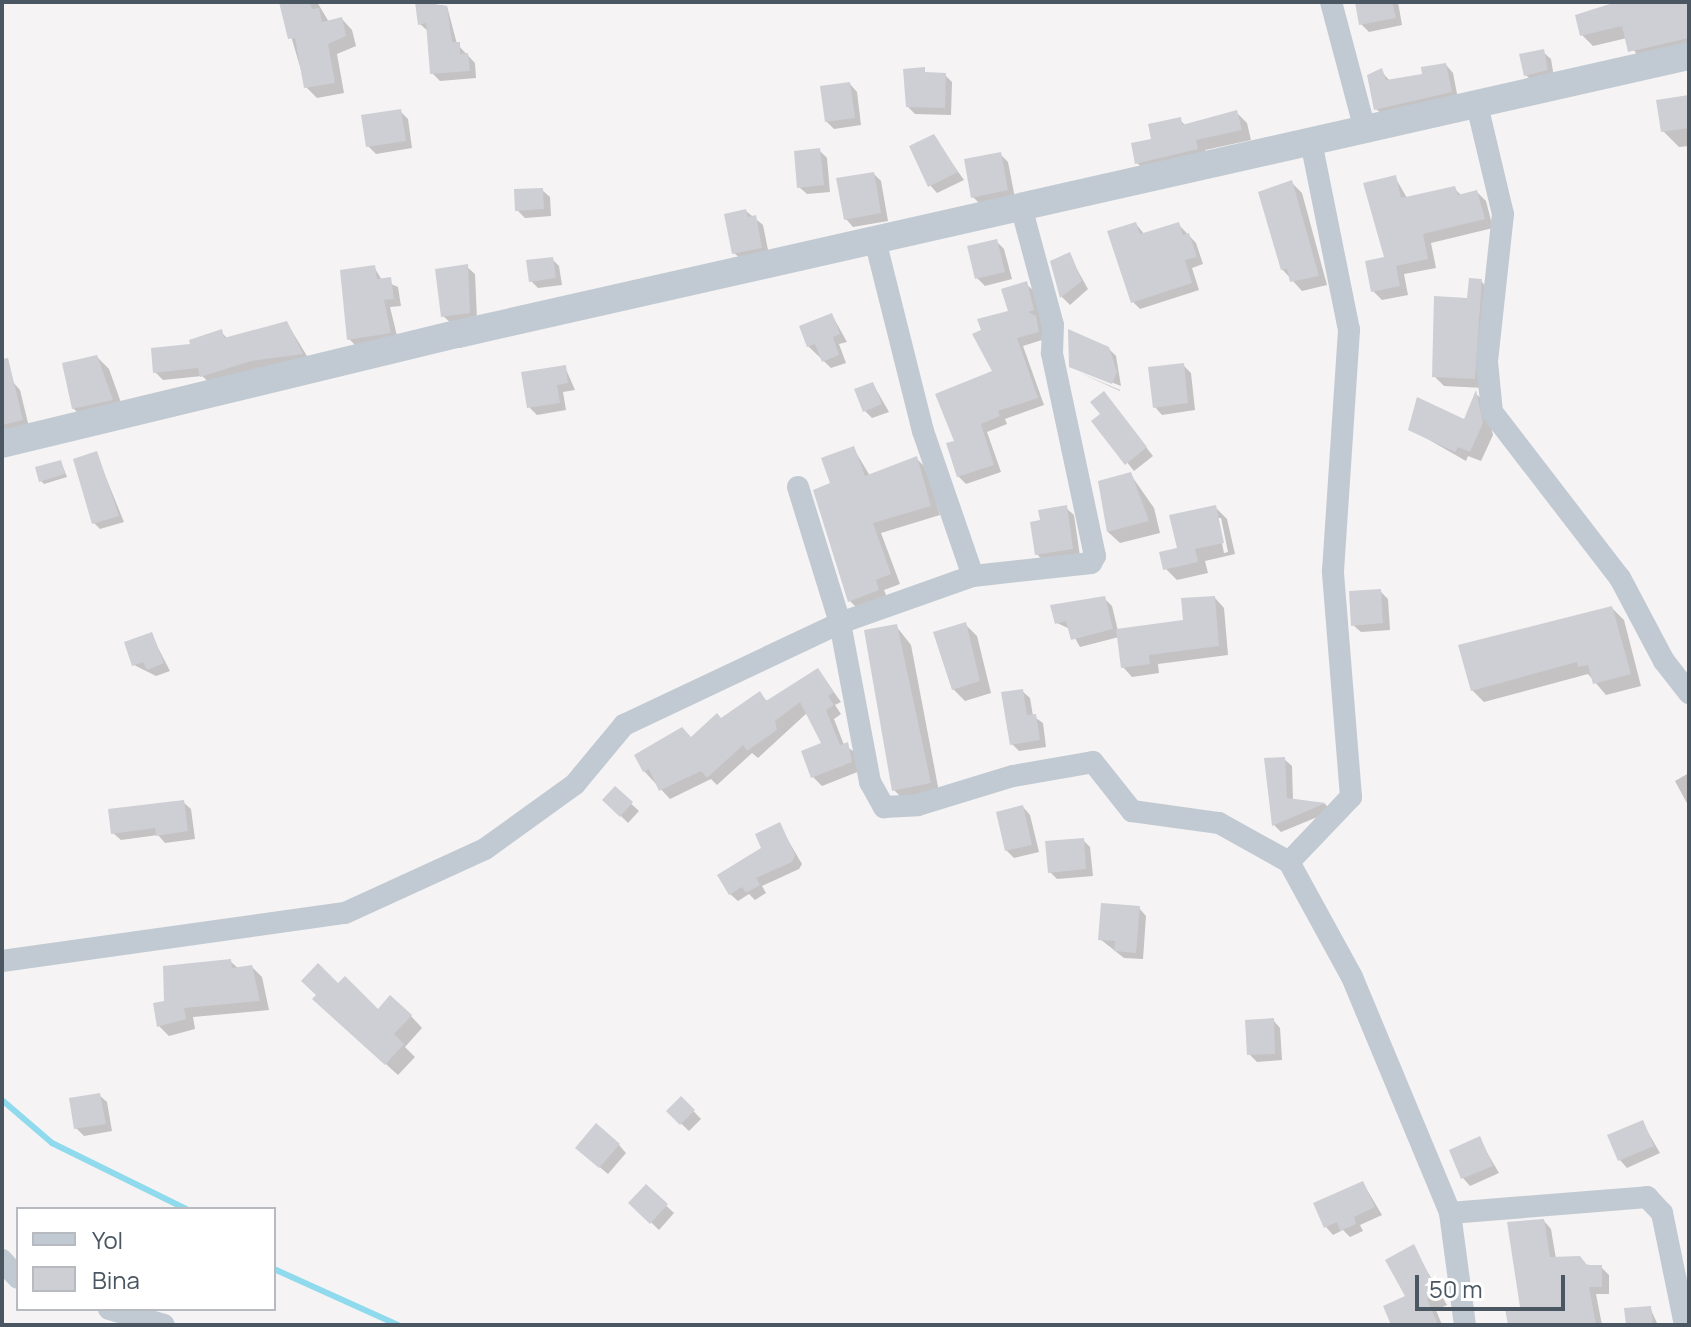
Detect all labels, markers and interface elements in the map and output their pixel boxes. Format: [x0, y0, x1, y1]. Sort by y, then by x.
legend [16, 1207, 276, 1311]
text: Yol [92, 1223, 123, 1256]
scale bar [1419, 1259, 1569, 1309]
text: Bina [92, 1263, 140, 1296]
text: 50 m [1429, 1272, 1483, 1305]

